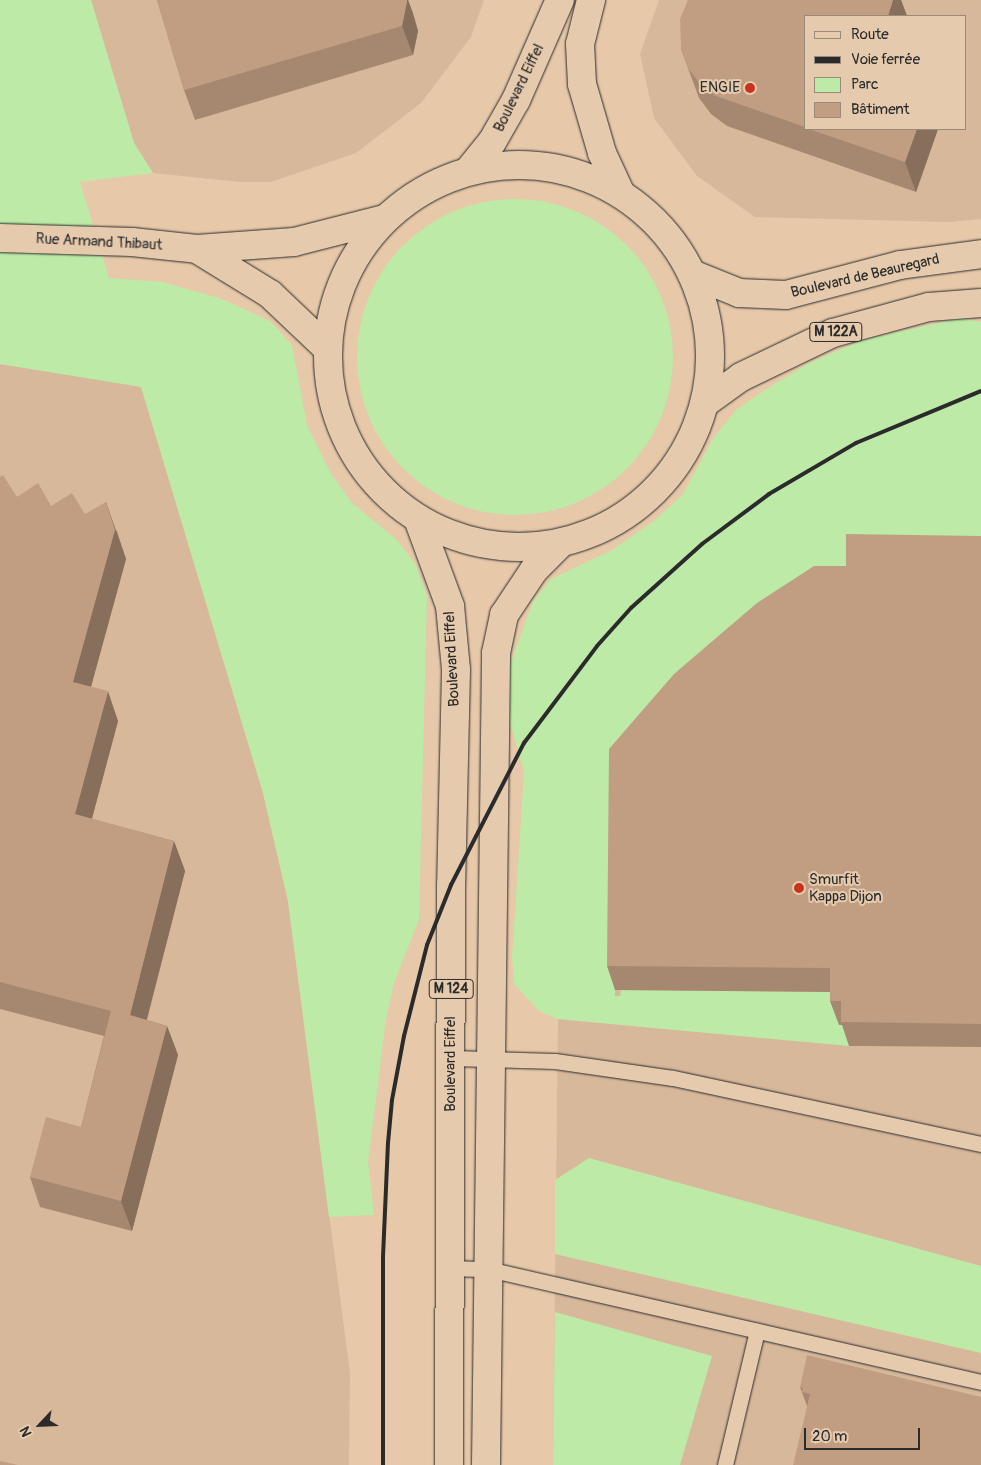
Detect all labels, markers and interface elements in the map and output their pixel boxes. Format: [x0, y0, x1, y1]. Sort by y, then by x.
legend [804, 15, 966, 130]
text: Route [851, 25, 889, 44]
street label: Boulevard Eiffel [490, 41, 548, 135]
text: Voie ferrée [851, 50, 920, 69]
text: Parc [851, 75, 879, 94]
place label: ENGIE [700, 79, 740, 97]
marker: ENGIE [744, 82, 756, 94]
text: Bâtiment [851, 100, 910, 119]
street label: Rue Armand Thibaut [35, 230, 163, 254]
street label: Boulevard de Beauregard [789, 250, 941, 302]
road number: M 122A [808, 321, 864, 344]
street label: Boulevard Eiffel [441, 611, 463, 707]
place label: Smurfit Kappa Dijon [809, 870, 882, 905]
marker: Smurfit Kappa Dijon [793, 882, 805, 894]
road number: M 124 [428, 978, 474, 1001]
street label: Boulevard Eiffel [442, 1016, 460, 1112]
north arrow [15, 1400, 65, 1450]
scale bar [806, 1418, 922, 1450]
text: N [16, 1424, 36, 1439]
text: 20 m [812, 1427, 847, 1446]

